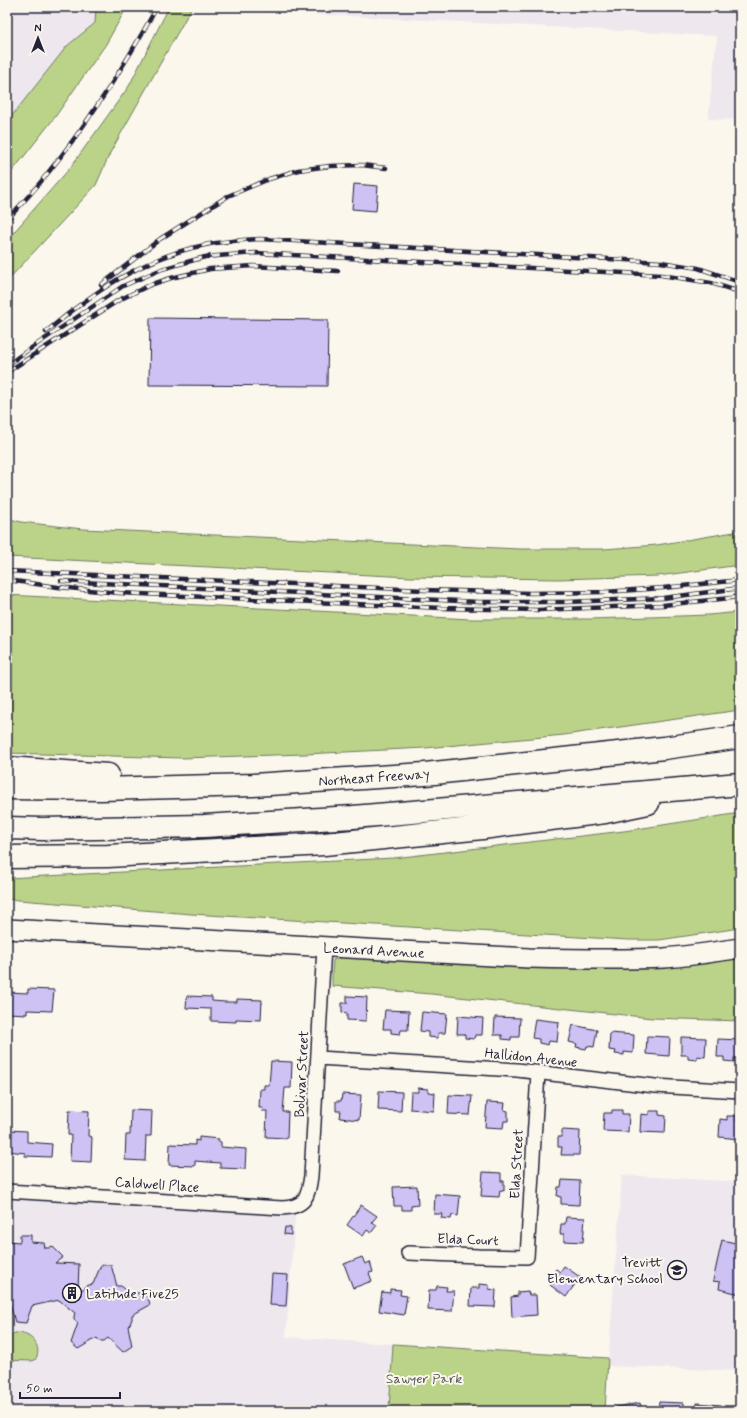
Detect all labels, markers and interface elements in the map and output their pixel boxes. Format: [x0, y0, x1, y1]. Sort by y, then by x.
north arrow [18, 18, 58, 58]
text: N [34, 22, 42, 36]
street label: Northeast Freeway [318, 765, 430, 791]
street label: Leonard Avenue [323, 939, 425, 963]
street label: Bolivar Street [291, 1030, 313, 1118]
street label: Hallidon Avenue [484, 1044, 578, 1072]
street label: Elda Street [506, 1128, 528, 1200]
street label: Caldwell Place [114, 1173, 200, 1197]
street label: Elda Court [437, 1230, 499, 1250]
place label: Trevitt Elementary School [547, 1254, 664, 1288]
school or university icon: Trevitt Elementary School [666, 1259, 688, 1281]
building icon: Latitude Five25 [61, 1282, 83, 1304]
place label: Latitude Five25 [86, 1285, 179, 1303]
park label: Sawyer Park [386, 1370, 462, 1388]
scale bar [20, 1374, 120, 1400]
text: 50 m [26, 1381, 53, 1397]

